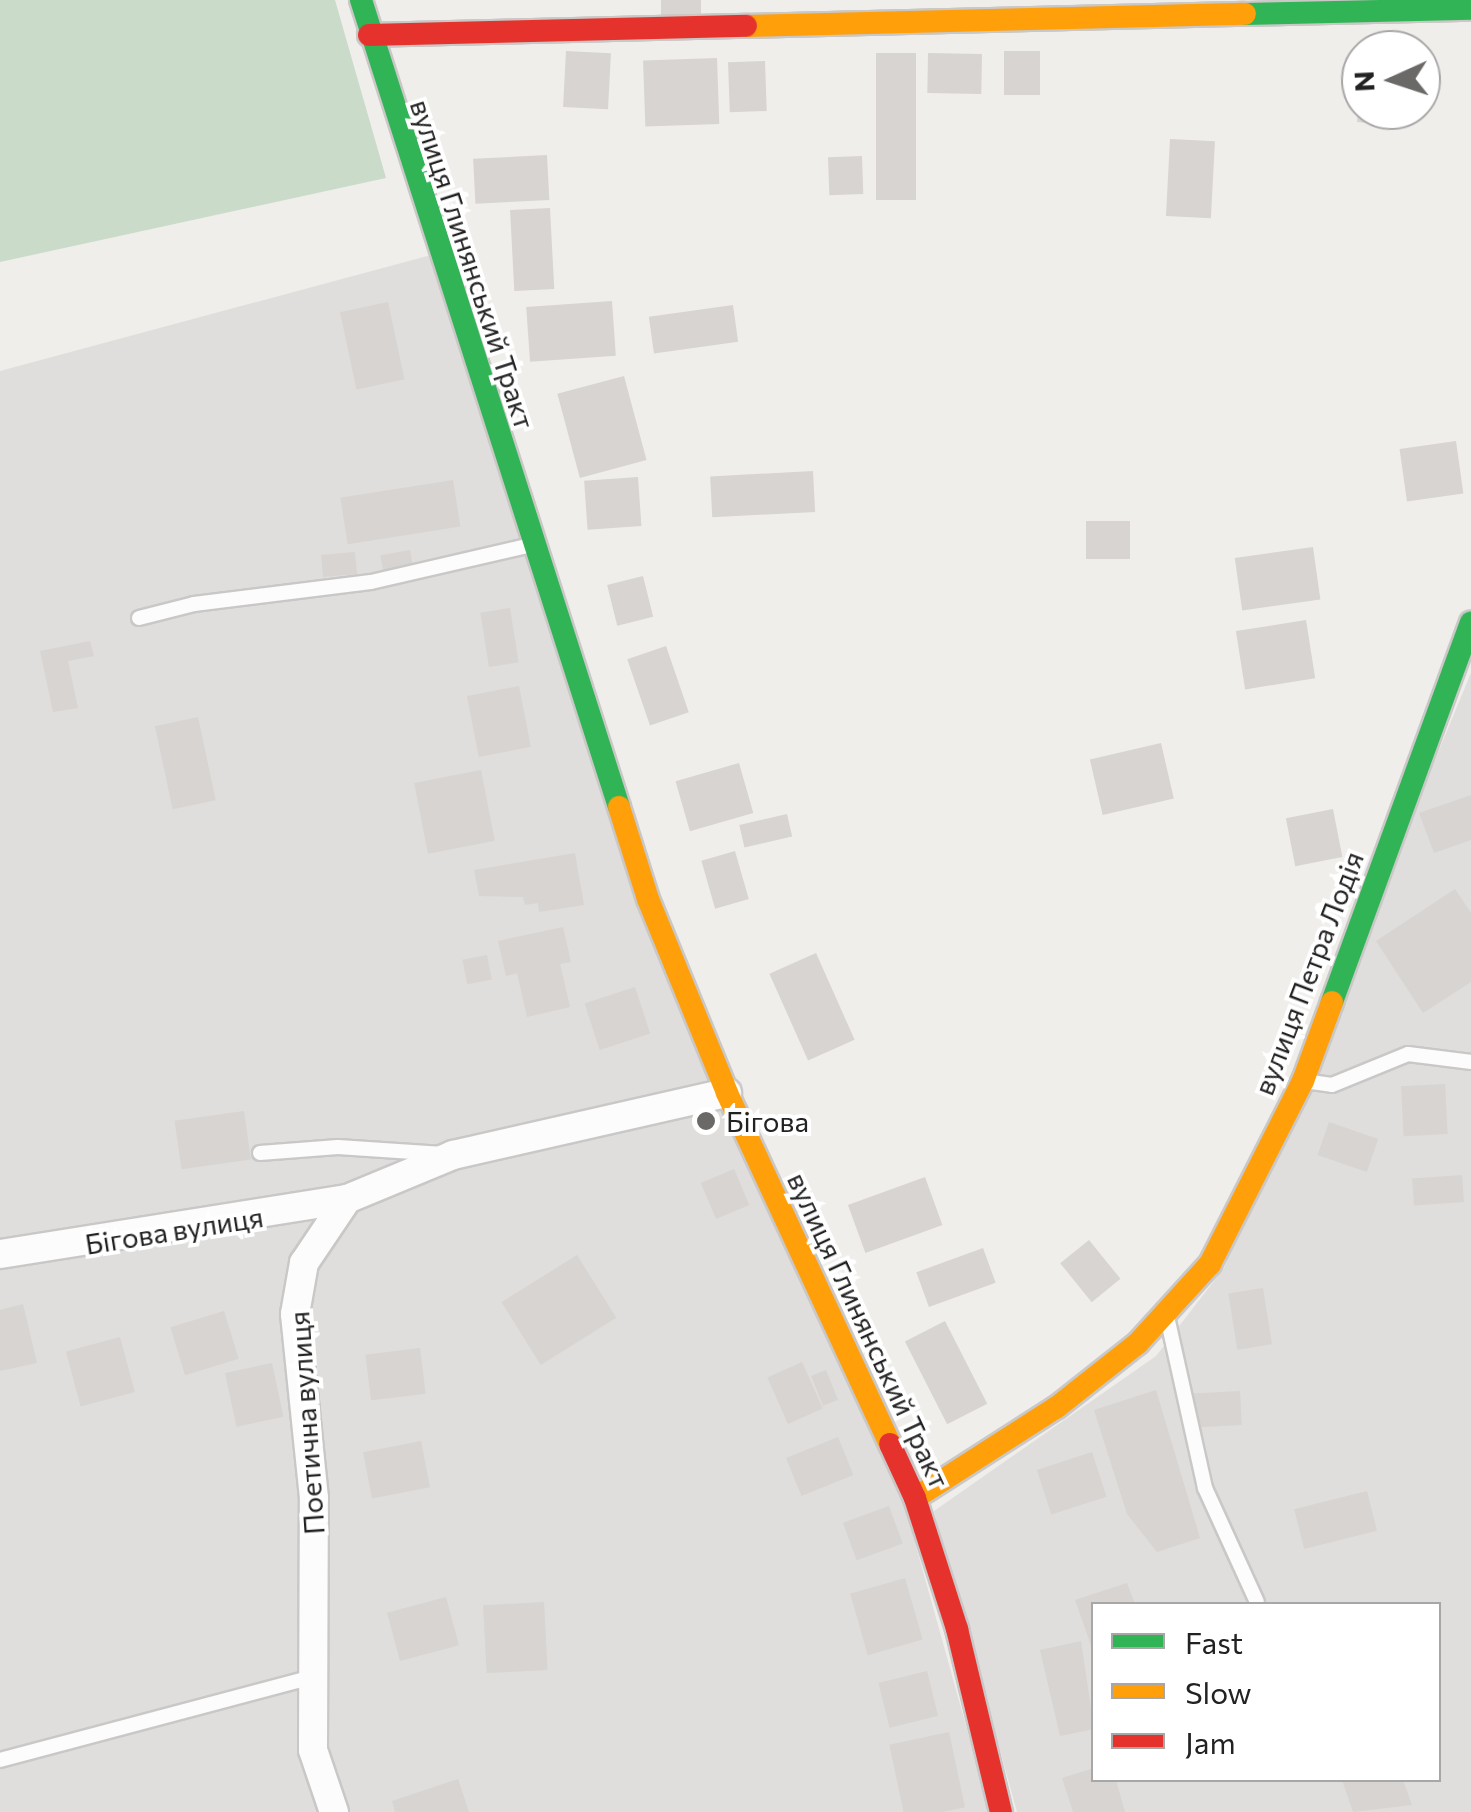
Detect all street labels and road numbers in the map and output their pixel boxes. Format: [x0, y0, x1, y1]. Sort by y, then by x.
street label: вулиця Глинянський Тракт [404, 95, 542, 433]
street label: вулиця Петра Лодія [1246, 847, 1370, 1099]
street label: вулиця Глинянський Тракт [781, 1167, 957, 1493]
street label: Бігова вулиця [83, 1199, 265, 1261]
street label: Поетична вулиця [281, 1310, 331, 1536]

